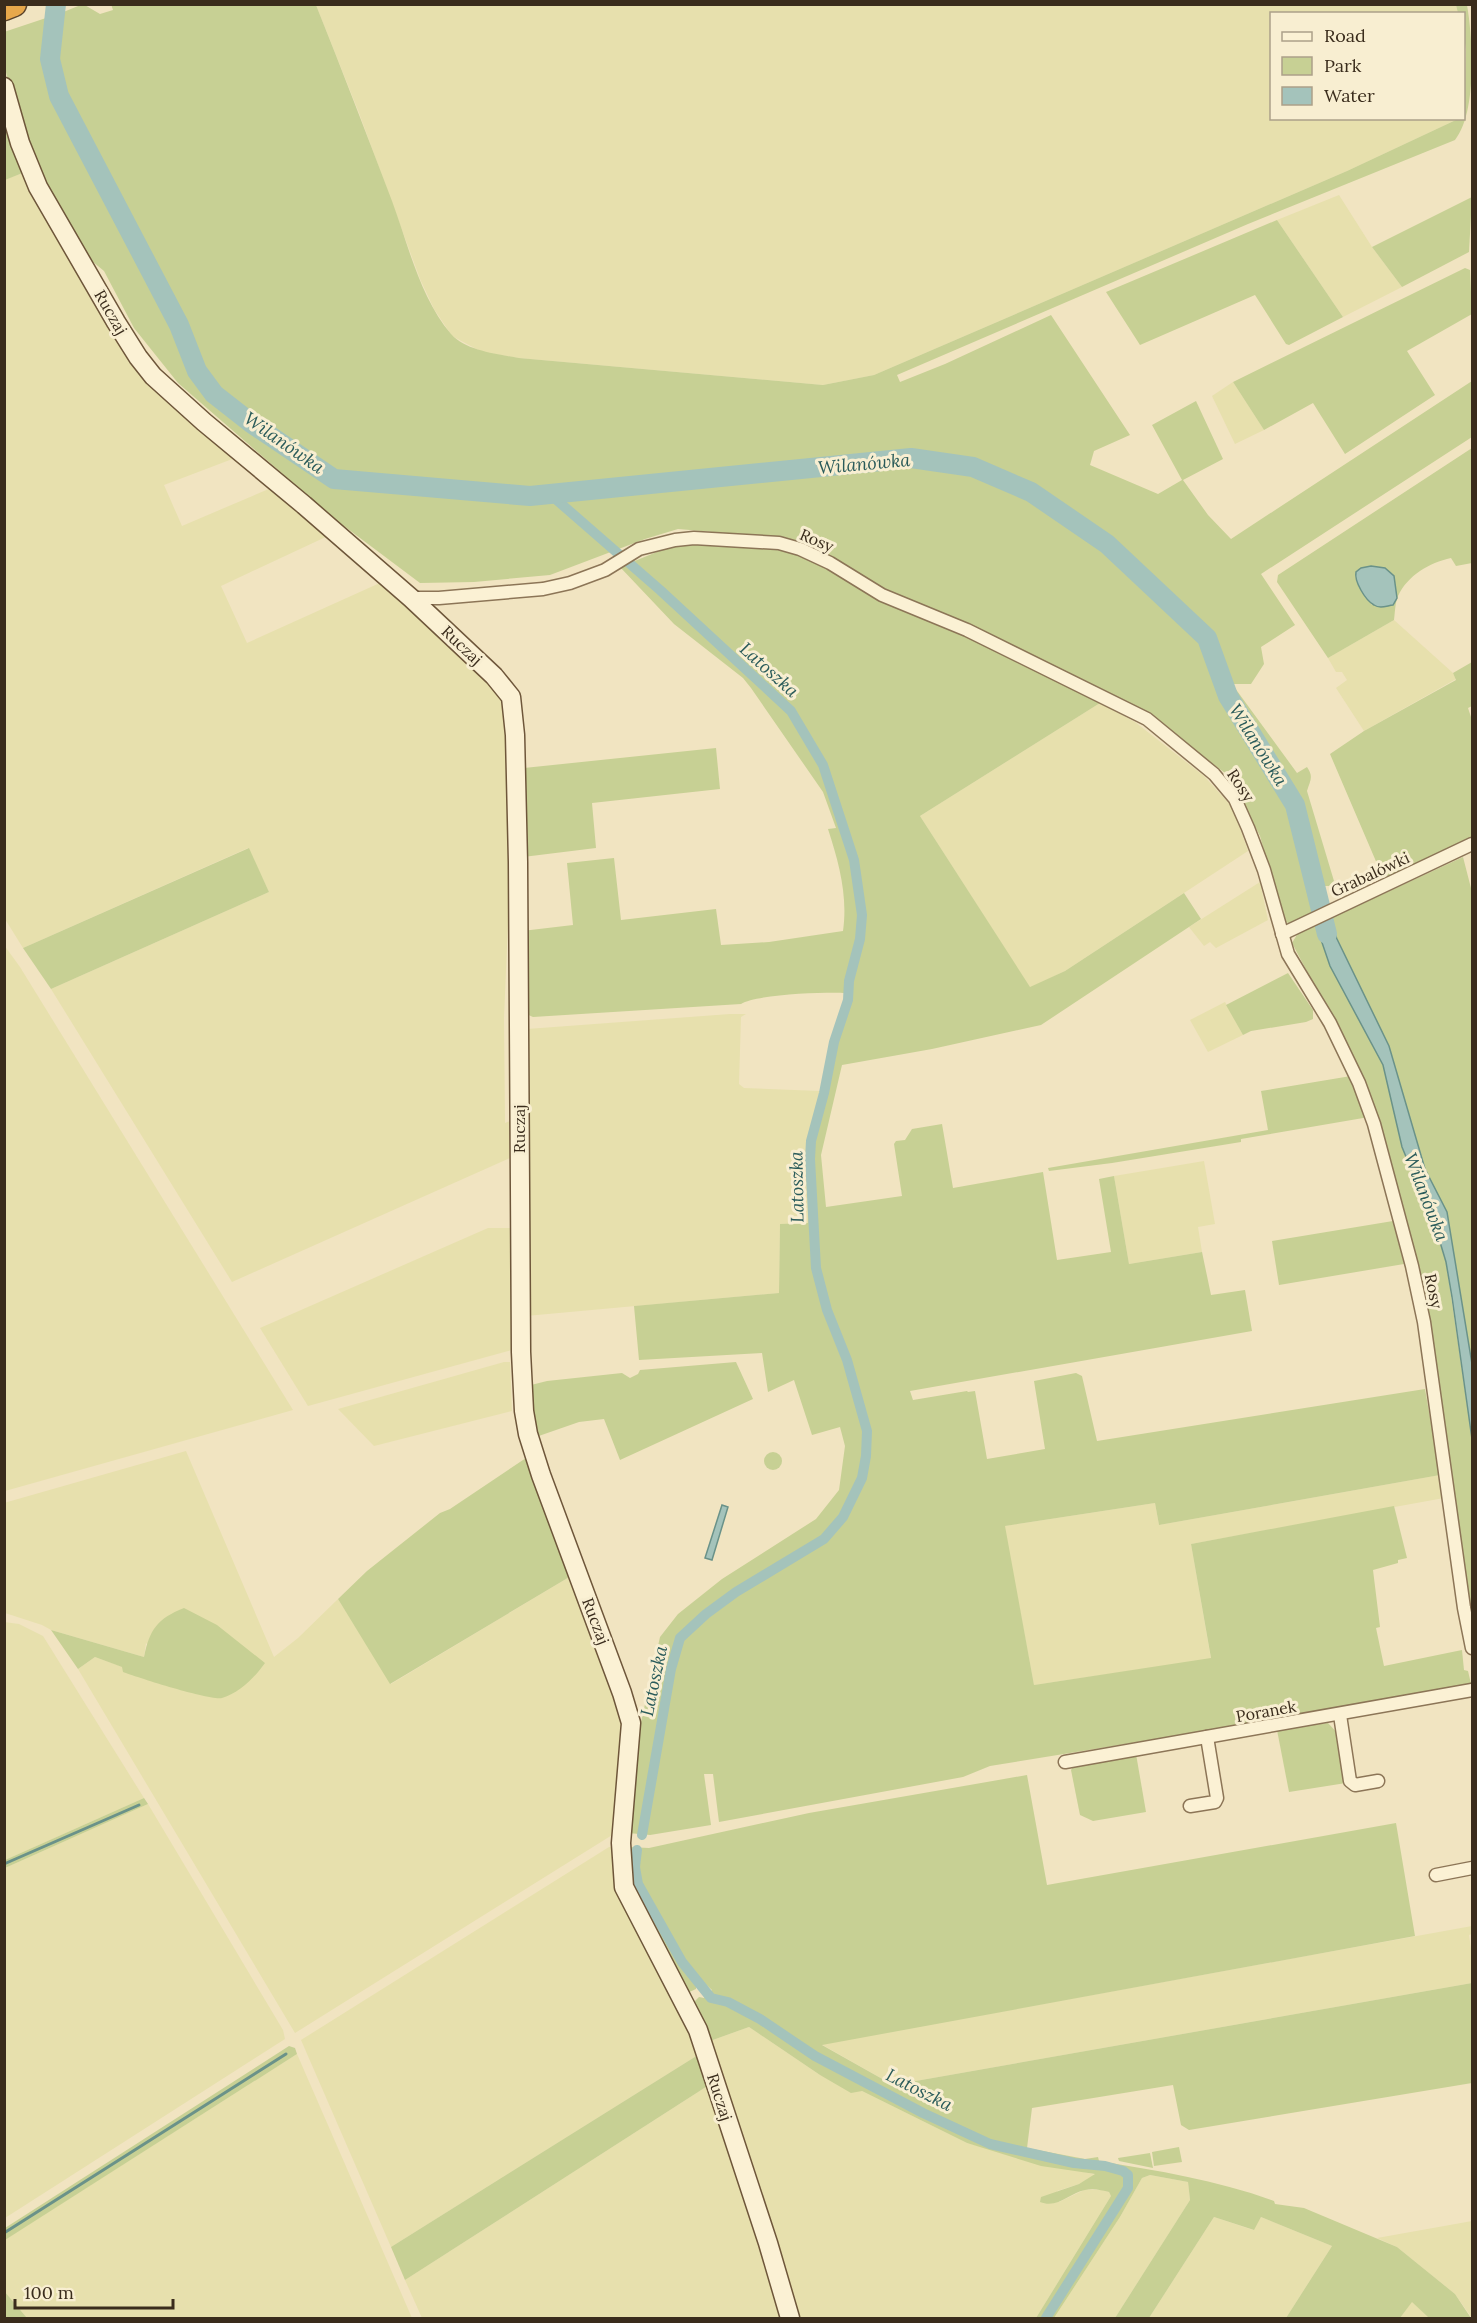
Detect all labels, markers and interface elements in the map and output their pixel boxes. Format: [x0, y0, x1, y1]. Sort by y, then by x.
legend [1270, 12, 1465, 120]
text: Road [1324, 24, 1366, 47]
text: Park [1324, 54, 1362, 77]
text: Water [1324, 84, 1375, 107]
street label: Ruczaj [90, 286, 132, 338]
water label: Wilanówka [240, 407, 329, 479]
water label: Wilanówka [817, 448, 911, 479]
street label: Rosy [797, 524, 838, 556]
street label: Ruczaj [437, 621, 487, 669]
water label: Latoszka [735, 637, 804, 702]
water label: Wilanówka [1224, 699, 1293, 790]
street label: Rosy [1223, 765, 1259, 806]
street label: Grabalówki [1328, 847, 1412, 901]
street label: Ruczaj [509, 1105, 529, 1153]
water label: Wilanówka [1399, 1149, 1454, 1244]
water label: Latoszka [784, 1151, 809, 1223]
street label: Rosy [1421, 1272, 1448, 1311]
street label: Ruczaj [578, 1595, 614, 1647]
water label: Latoszka [635, 1643, 672, 1718]
street label: Poranek [1234, 1696, 1298, 1726]
water label: Latoszka [882, 2063, 956, 2116]
street label: Ruczaj [703, 2071, 737, 2123]
scale bar [15, 2272, 172, 2310]
text: 100 m [24, 2281, 74, 2304]

